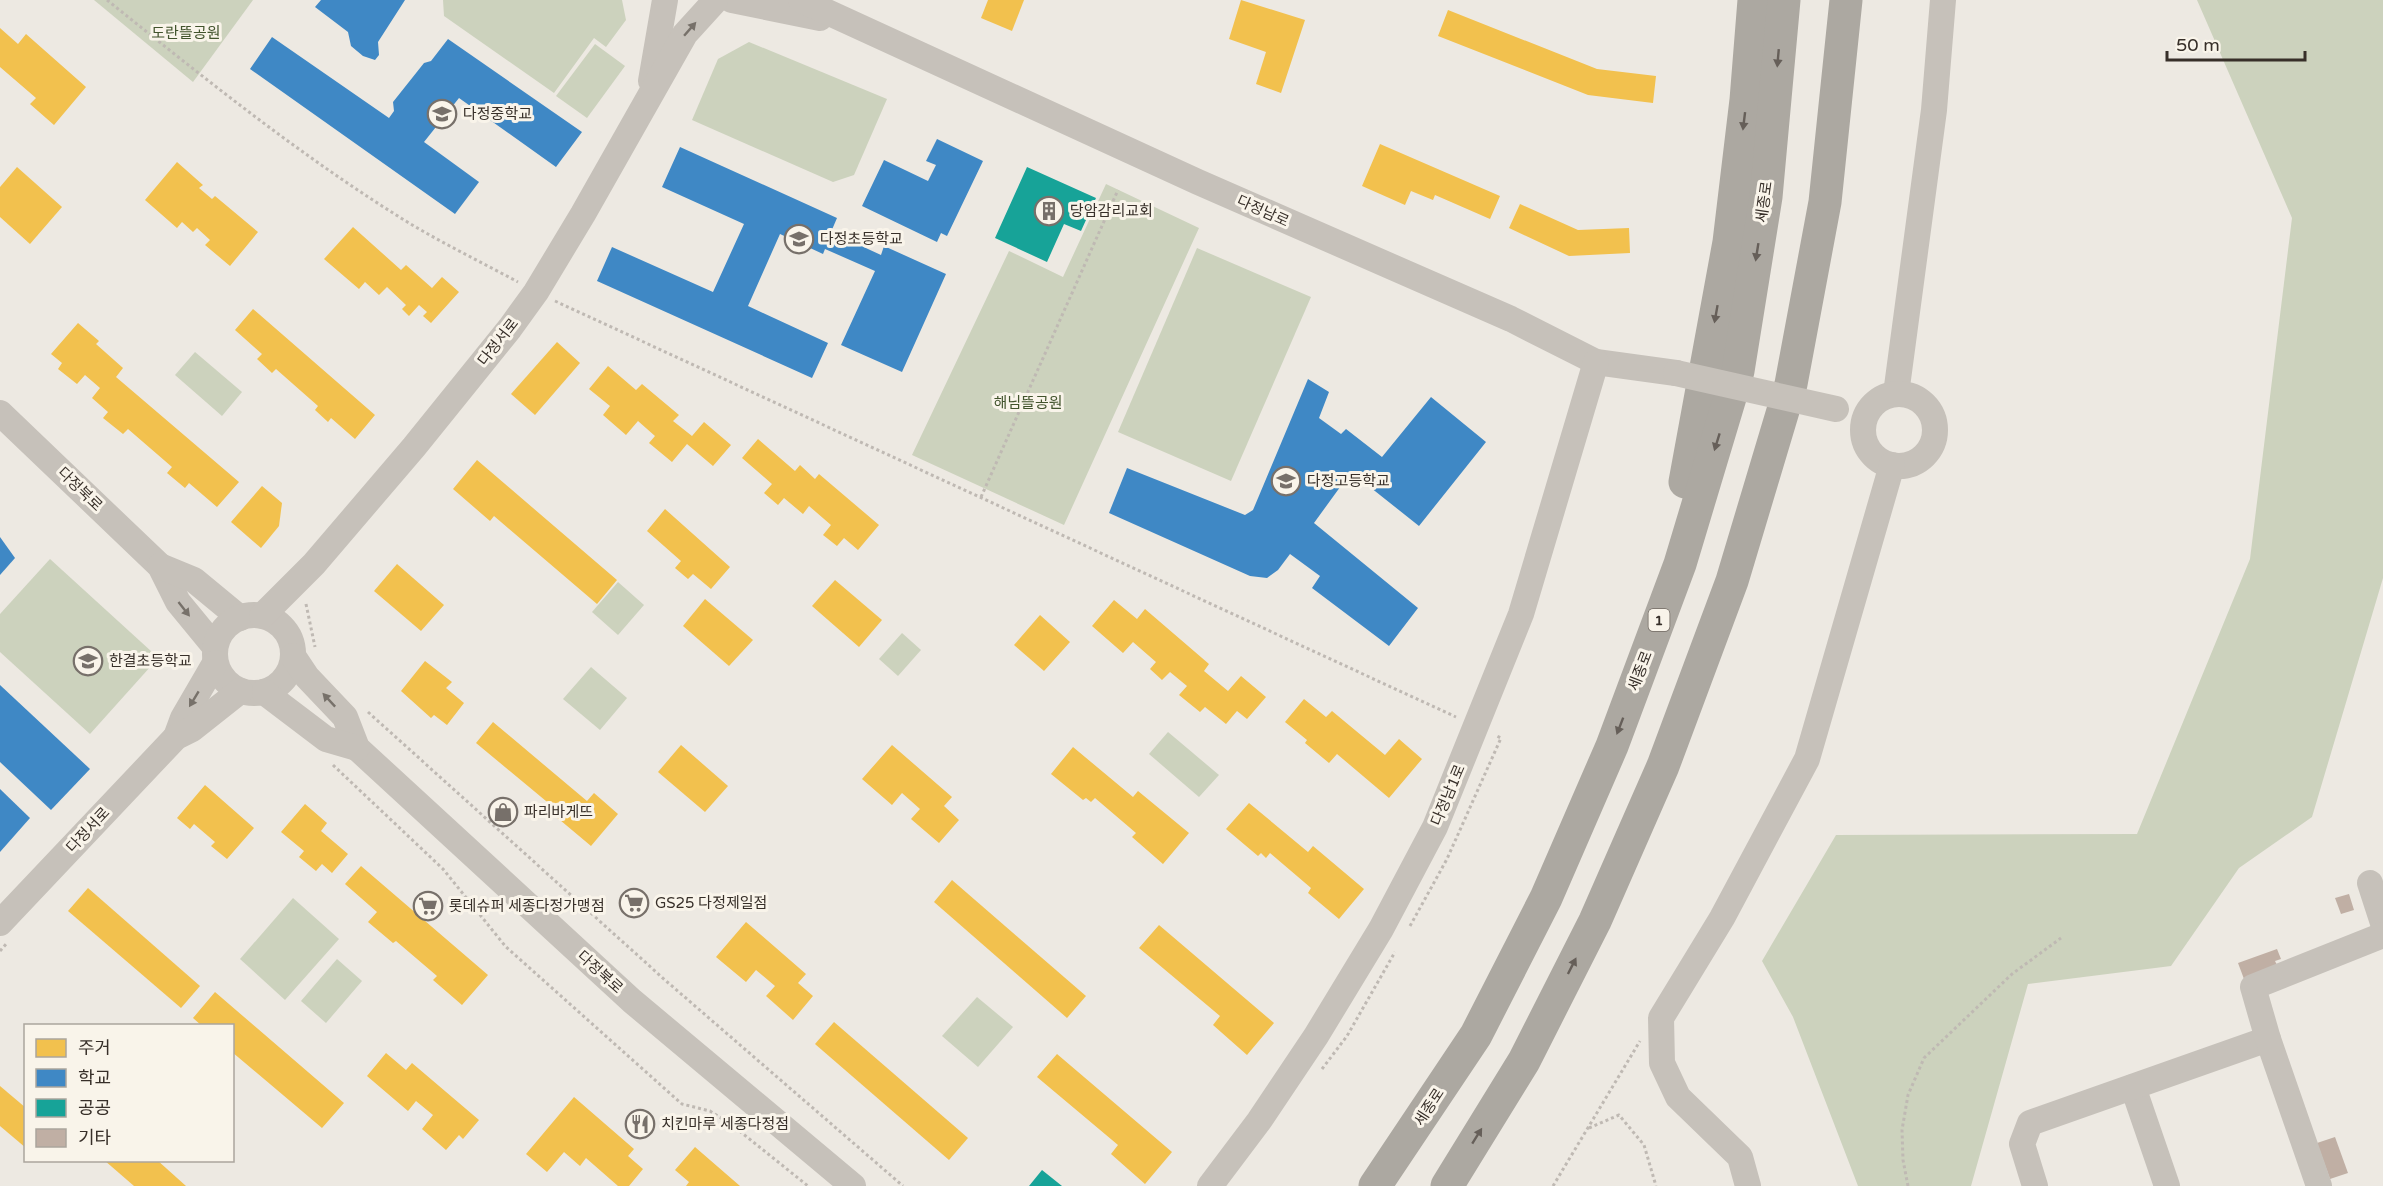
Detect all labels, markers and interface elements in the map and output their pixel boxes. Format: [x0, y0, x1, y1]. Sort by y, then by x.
one-way arrow [683, 22, 696, 37]
park label: 도란뜰공원 [151, 24, 221, 42]
scale bar [2167, 24, 2305, 62]
text: 50 m [2176, 34, 2220, 56]
one-way arrow [1773, 49, 1783, 68]
school or university icon: 다정중학교 [426, 98, 458, 130]
place label: 다정중학교 [463, 105, 532, 123]
one-way arrow [1739, 112, 1749, 131]
street label: 세종로 [1752, 180, 1776, 224]
street label: 다정남로 [1234, 192, 1292, 230]
building icon: 당암감리교회 [1033, 195, 1065, 227]
place label: 당암감리교회 [1070, 202, 1153, 220]
school or university icon: 다정초등학교 [783, 223, 815, 255]
place label: 다정초등학교 [820, 230, 903, 248]
one-way arrow [1752, 243, 1761, 262]
one-way arrow [1711, 305, 1720, 324]
street label: 다정서로 [474, 315, 522, 369]
park label: 해님뜰공원 [993, 394, 1063, 412]
one-way arrow [1712, 433, 1721, 451]
street label: 다정북로 [54, 463, 106, 515]
school or university icon: 다정고등학교 [1270, 465, 1302, 497]
place label: 다정고등학교 [1307, 472, 1390, 490]
one-way arrow [178, 601, 190, 617]
road number: 1 [1648, 609, 1670, 631]
school or university icon: 한결초등학교 [72, 645, 104, 677]
street label: 세종로 [1624, 648, 1656, 694]
place label: 한결초등학교 [109, 652, 192, 670]
one-way arrow [188, 691, 199, 707]
one-way arrow [322, 692, 336, 707]
one-way arrow [1614, 717, 1624, 735]
street label: 다정남1로 [1427, 762, 1469, 828]
shop icon: 파리바게뜨 [487, 796, 519, 828]
place label: 파리바게뜨 [524, 803, 593, 821]
street label: 다정서로 [63, 804, 113, 856]
supermarket icon: GS25 다정제일점 [618, 887, 650, 919]
supermarket icon: 롯데슈퍼 세종다정가맹점 [412, 890, 444, 922]
place label: GS25 다정제일점 [655, 894, 767, 912]
place label: 롯데슈퍼 세종다정가맹점 [449, 897, 605, 915]
street label: 다정북로 [573, 947, 627, 997]
one-way arrow [1567, 957, 1577, 975]
legend [24, 1024, 234, 1162]
text: 주거 [78, 1037, 111, 1059]
text: 학교 [78, 1067, 111, 1089]
street label: 세종로 [1410, 1085, 1448, 1129]
text: 공공 [78, 1097, 111, 1119]
restaurant icon: 치킨마루 세종다정점 [624, 1108, 656, 1140]
place label: 치킨마루 세종다정점 [661, 1115, 789, 1133]
text: 기타 [78, 1127, 112, 1149]
one-way arrow [1472, 1128, 1483, 1144]

